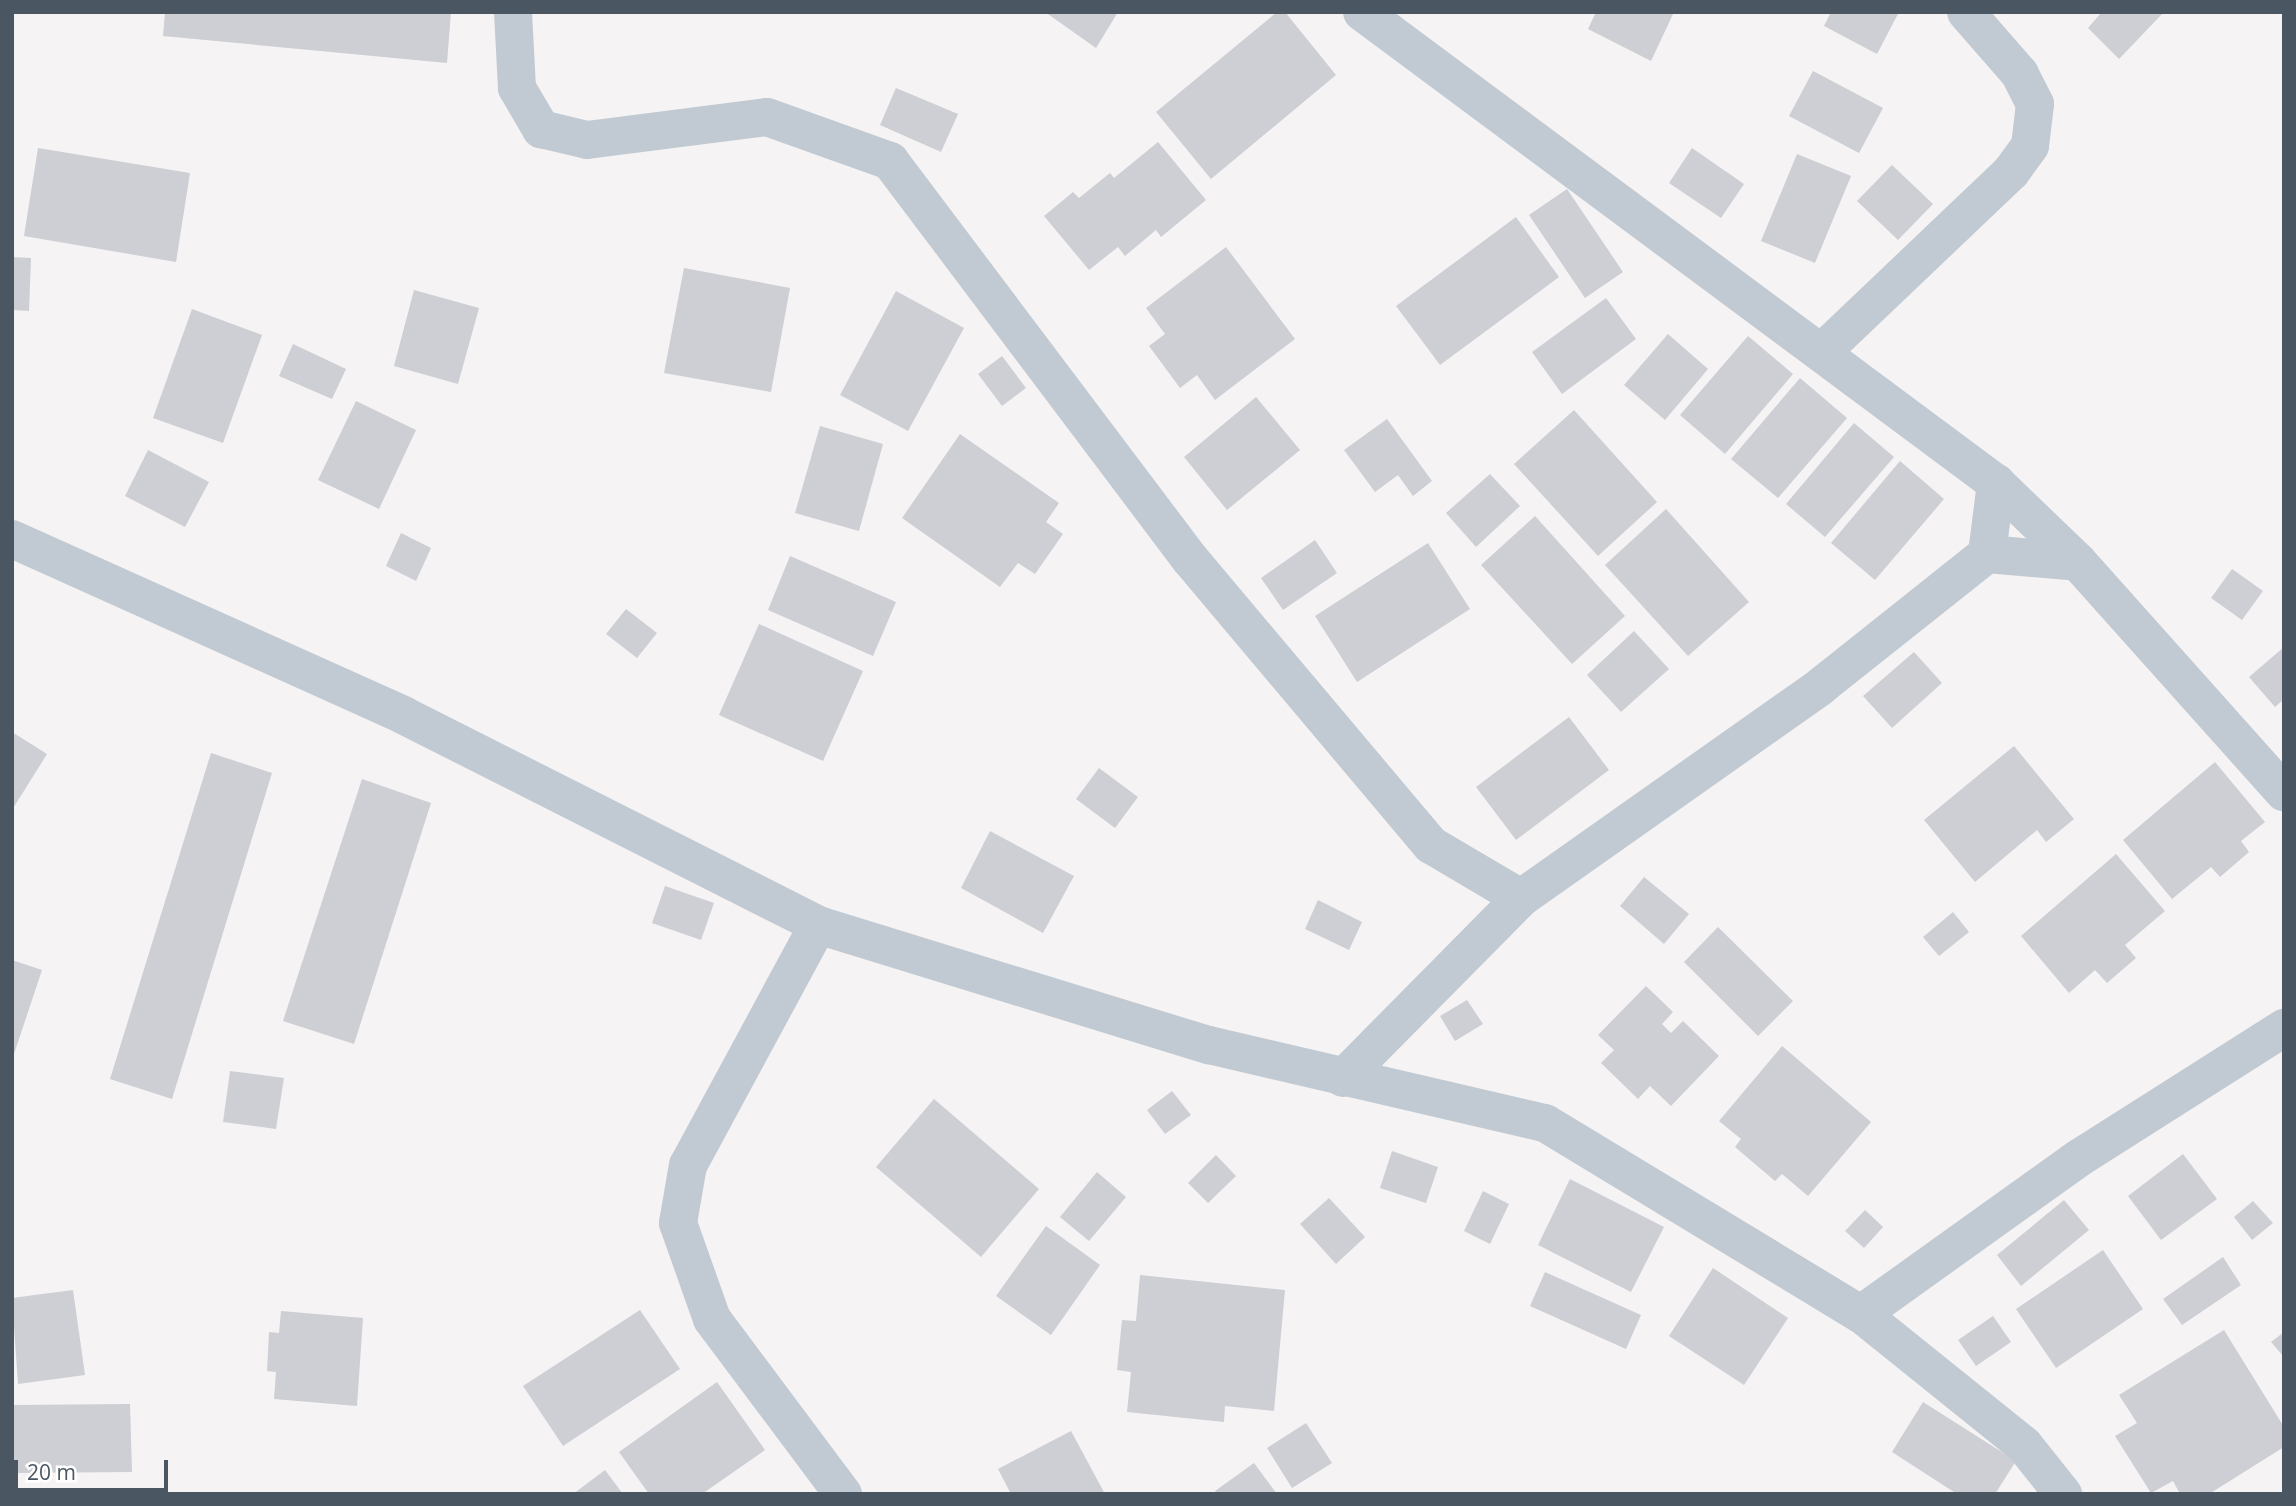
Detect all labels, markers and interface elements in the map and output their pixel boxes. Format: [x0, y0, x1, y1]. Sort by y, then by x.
scale bar [18, 1446, 172, 1490]
text: 20 m [27, 1458, 76, 1486]

